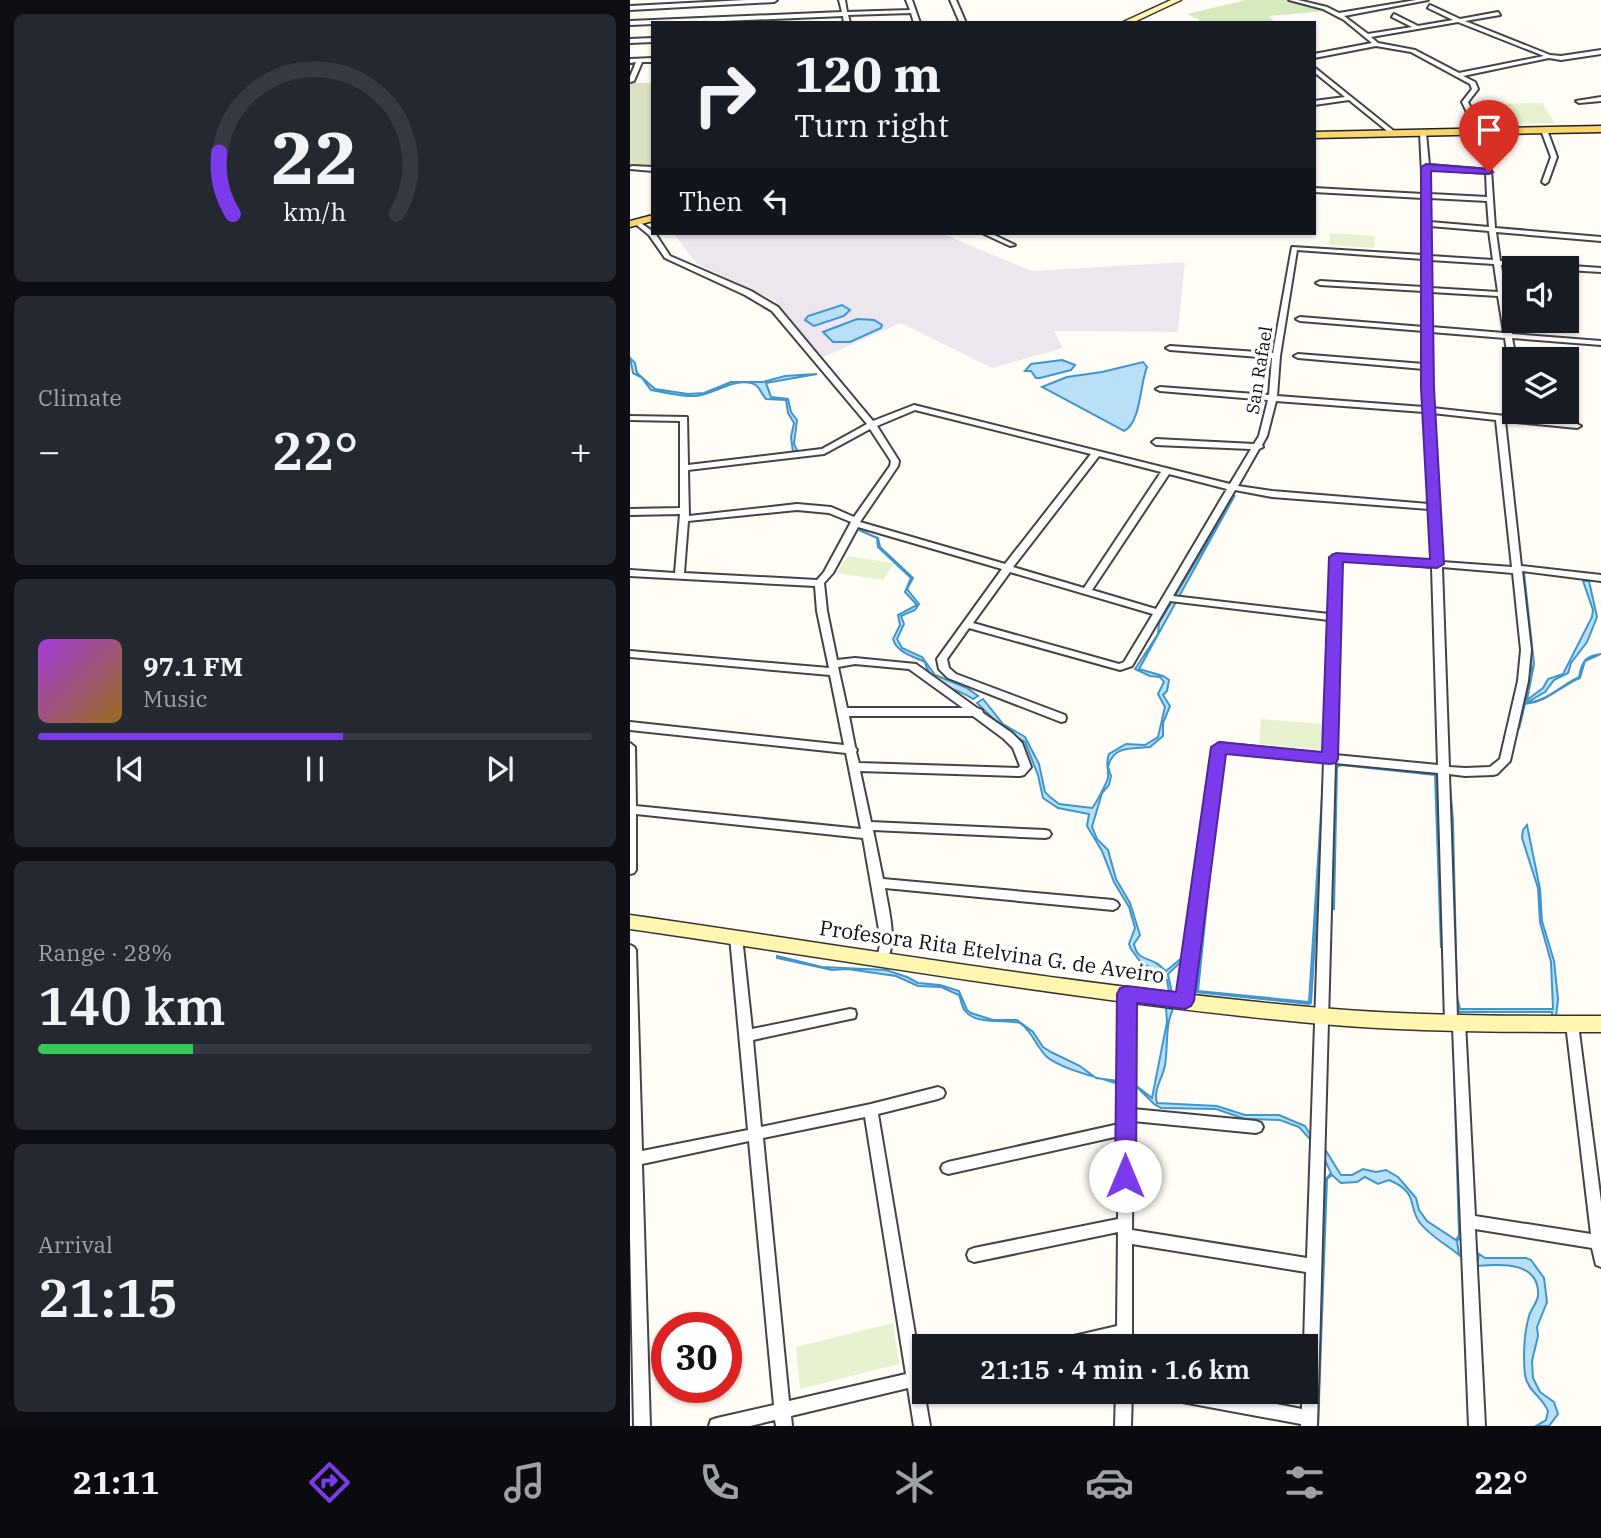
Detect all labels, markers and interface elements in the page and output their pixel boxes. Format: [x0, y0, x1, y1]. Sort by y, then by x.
text: 120 m [794, 42, 941, 105]
icon: right [679, 49, 770, 140]
pin [1459, 100, 1519, 172]
text: Turn right [794, 104, 949, 146]
text: 22 [271, 110, 359, 205]
icon: arrive [1470, 111, 1508, 149]
icon: left [757, 182, 795, 220]
text: Then [679, 184, 743, 218]
text: km/h [283, 195, 347, 228]
map controls [1502, 256, 1579, 424]
button: sound [1502, 256, 1579, 333]
street label: San Rafael [1241, 324, 1277, 416]
button: layers [1502, 347, 1579, 424]
text: Climate [38, 382, 122, 412]
text: 22° [272, 417, 358, 484]
text: − [38, 426, 61, 475]
text: + [569, 426, 592, 475]
text: 97.1 FM [143, 649, 243, 683]
text: Music [143, 683, 208, 713]
icon: previous [111, 750, 149, 788]
icon: pause [296, 750, 334, 788]
icon: next [481, 750, 519, 788]
street label: Profesora Rita Etelvina G. de Aveiro [818, 913, 1166, 989]
text: Range · 28% [38, 937, 172, 967]
text: 140 km [38, 972, 226, 1039]
position arrow [1088, 1139, 1162, 1213]
text: Arrival [38, 1229, 113, 1259]
text: 21:15 [38, 1264, 178, 1331]
speed limit sign: 30 [651, 1312, 742, 1403]
text: 21:15 · 4 min · 1.6 km [980, 1352, 1250, 1386]
icon: directions [305, 1458, 354, 1507]
icon: music [500, 1458, 549, 1507]
icon: phone [695, 1458, 744, 1507]
icon: climate [890, 1458, 939, 1507]
icon: car [1085, 1458, 1134, 1507]
icon: filters [1280, 1458, 1329, 1507]
text: 21:11 [73, 1461, 159, 1503]
text: 22° [1475, 1461, 1528, 1503]

